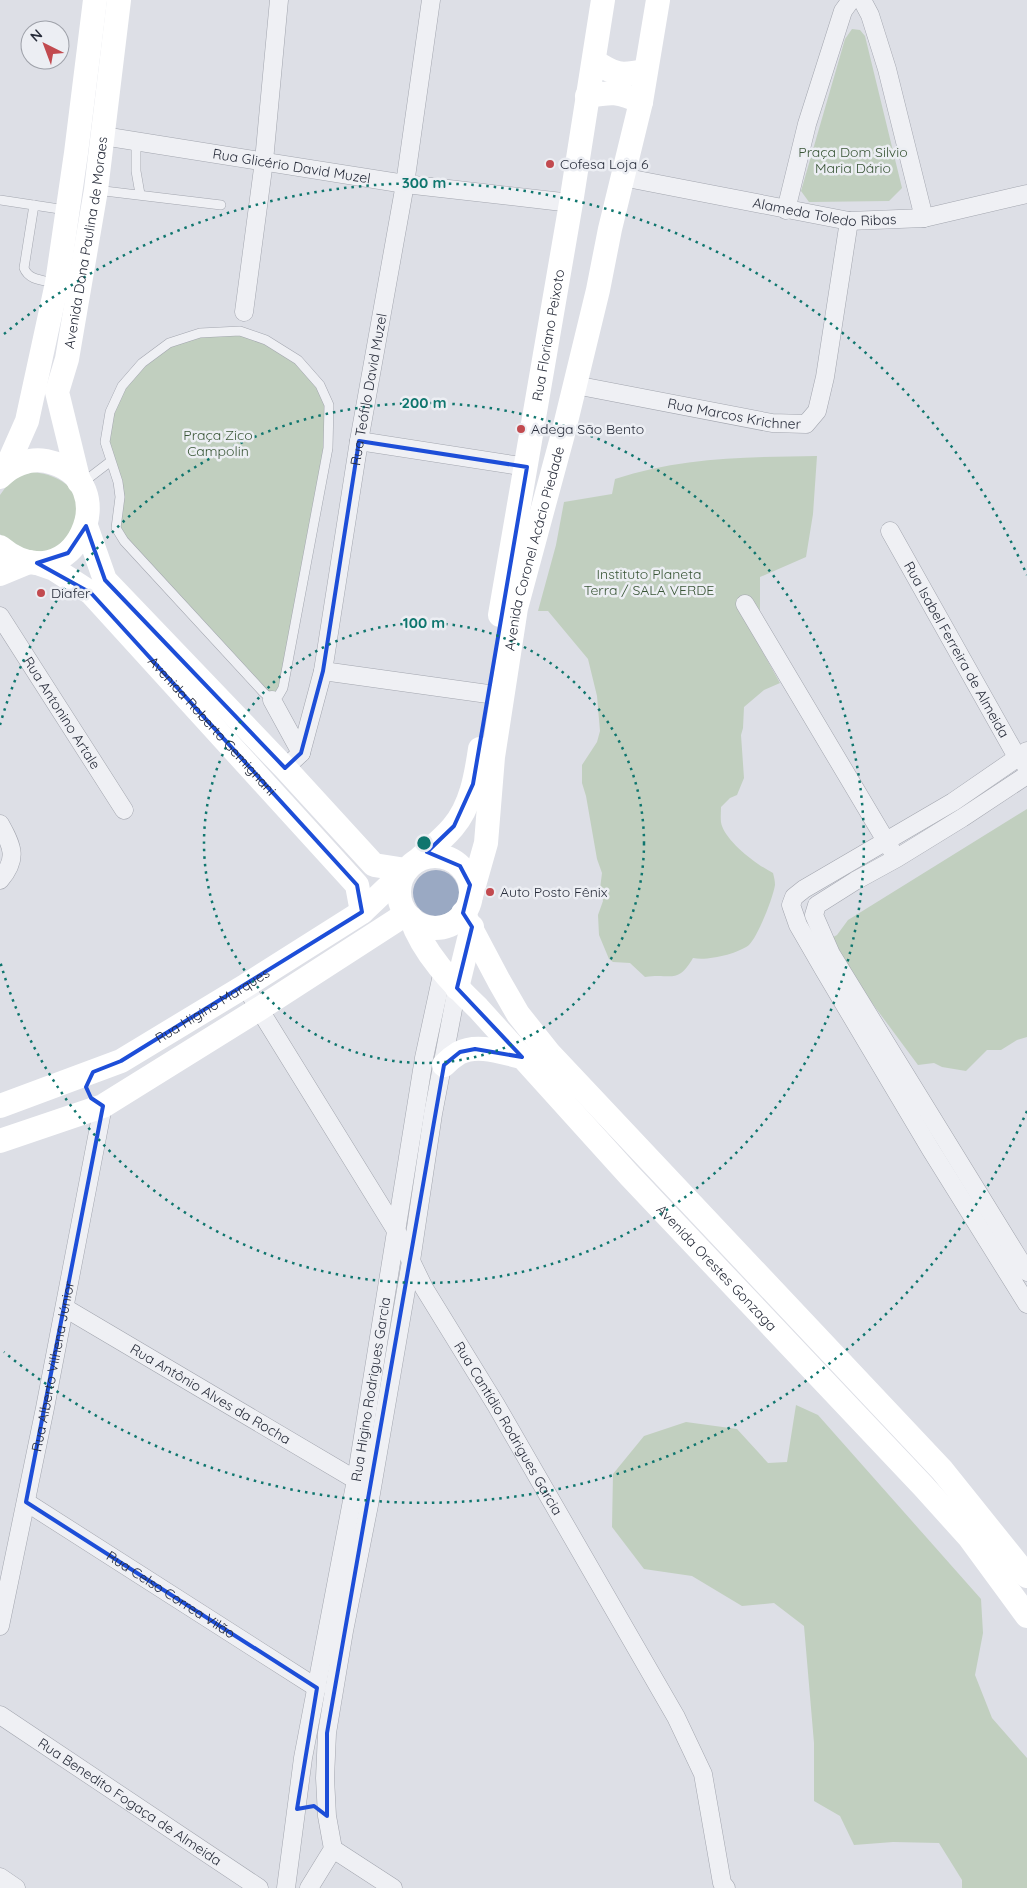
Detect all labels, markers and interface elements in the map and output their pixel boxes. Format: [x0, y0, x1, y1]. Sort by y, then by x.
north arrow [20, 20, 70, 70]
text: N [26, 25, 46, 45]
street label: Avenida Dona Paulina de Moraes [60, 136, 111, 350]
park label: Praça Dom Silvio Maria Dário [798, 143, 908, 177]
street label: Rua Glicério David Muzel [211, 145, 372, 187]
place label: Cofesa Loja 6 [560, 155, 649, 173]
marker: Cofesa Loja 6 [544, 158, 556, 170]
text: 300 m [402, 173, 446, 192]
street label: Alameda Toledo Ribas [751, 194, 897, 230]
street label: Rua Floriano Peixoto [528, 268, 568, 403]
street label: Rua Teófilo David Muzel [346, 312, 391, 467]
text: 200 m [402, 393, 447, 412]
street label: Rua Marcos Krichner [666, 394, 802, 433]
place label: Adega São Bento [531, 420, 644, 438]
marker: Adega São Bento [515, 423, 527, 435]
park label: Praça Zico Campolin [183, 426, 253, 460]
street label: Avenida Coronel Acácio Piedade [501, 444, 568, 652]
street label: Rua Isabel Ferreira de Almeida [900, 558, 1013, 741]
park label: Instituto Planeta Terra / SALA VERDE [584, 565, 714, 599]
place label: Diafer [51, 584, 91, 602]
marker: Diafer [35, 587, 47, 599]
text: 100 m [403, 613, 445, 632]
street label: Rua Antonino Artale [19, 653, 105, 773]
street label: Avenida Roberto Gemignani [144, 653, 280, 799]
centre of rings [415, 834, 433, 852]
place label: Auto Posto Fênix [500, 883, 608, 901]
marker: Auto Posto Fênix [484, 886, 496, 898]
street label: Rua Higino Marques [152, 964, 273, 1047]
street label: Avenida Orestes Gonzaga [652, 1201, 781, 1335]
street label: Rua Alberto Vilhena Júnior [27, 1279, 78, 1453]
street label: Rua Higino Rodrigues Garcia [347, 1296, 394, 1483]
street label: Rua Cantídio Rodrigues Garcia [450, 1338, 567, 1518]
street label: Rua Antônio Alves da Rocha [127, 1340, 294, 1448]
street label: Rua Celso Correa Vilão [103, 1547, 239, 1643]
street label: Rua Benedito Fogaça de Almeida [34, 1734, 225, 1869]

